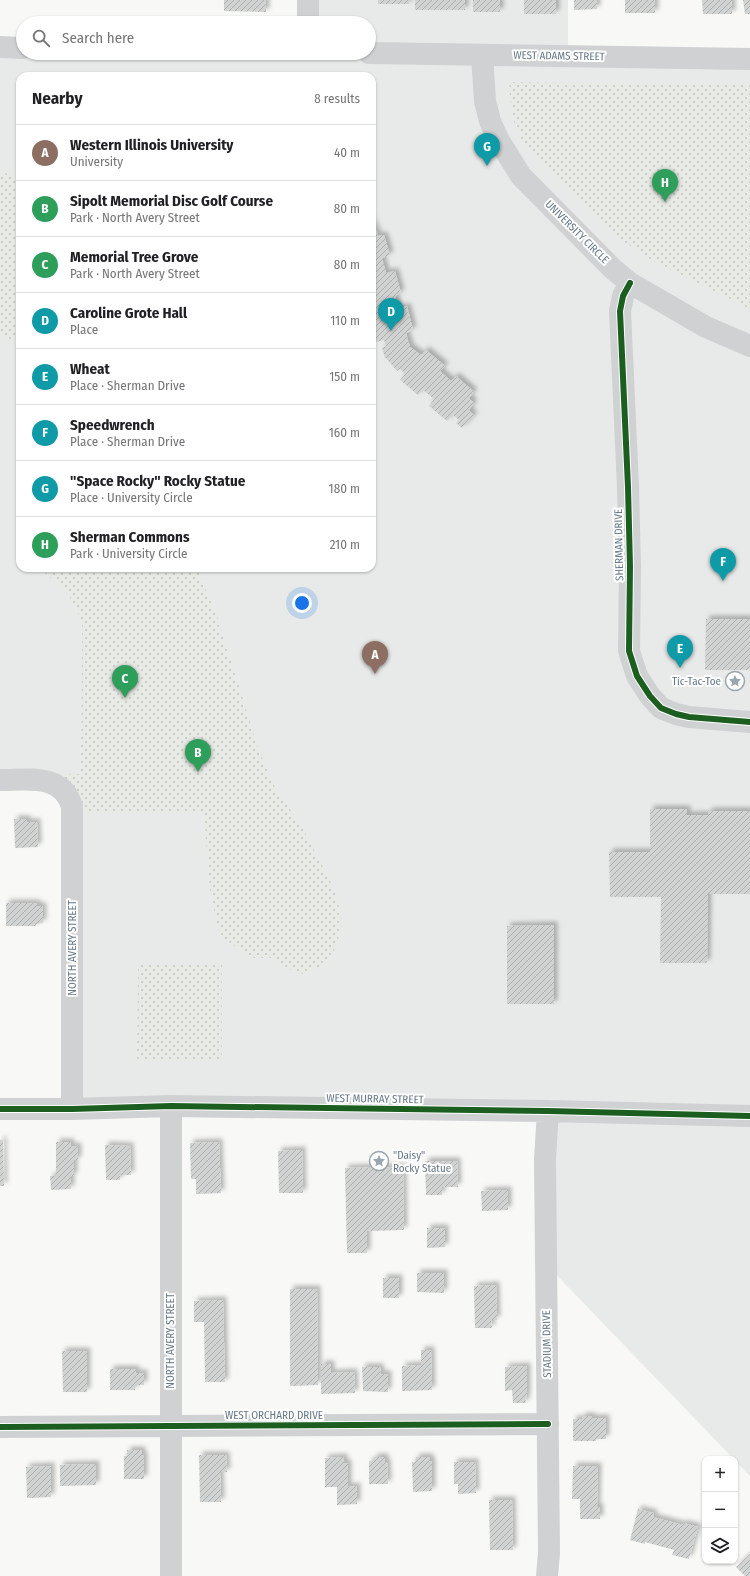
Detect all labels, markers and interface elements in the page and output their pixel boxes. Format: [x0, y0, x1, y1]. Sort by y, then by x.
search box [16, 16, 376, 60]
icon: search [30, 27, 52, 49]
text: Search here [62, 29, 134, 47]
street label: WEST ADAMS STREET [513, 49, 606, 63]
text: Nearby [32, 88, 83, 109]
text: 8 results [314, 91, 360, 106]
pin: G [474, 133, 500, 166]
text: Western Illinois University [70, 136, 234, 154]
text: A [41, 145, 49, 160]
text: 40 m [334, 145, 360, 160]
text: University [70, 154, 123, 169]
pin: H [652, 169, 678, 202]
text: Sipolt Memorial Disc Golf Course [70, 192, 273, 210]
street label: UNIVERSITY CIRCLE [543, 198, 611, 266]
text: B [41, 201, 49, 216]
text: 80 m [334, 201, 360, 216]
text: Park · North Avery Street [70, 210, 200, 225]
text: Memorial Tree Grove [70, 248, 198, 266]
text: C [42, 257, 48, 272]
text: 80 m [334, 257, 360, 272]
text: Park · North Avery Street [70, 266, 200, 281]
pin: D [378, 298, 404, 331]
text: Caroline Grote Hall [70, 304, 187, 322]
text: D [41, 313, 49, 328]
text: 110 m [330, 313, 360, 328]
text: Place [70, 322, 98, 337]
text: Wheat [70, 360, 110, 378]
text: E [42, 369, 48, 384]
text: 150 m [329, 369, 360, 384]
text: Place · Sherman Drive [70, 378, 185, 393]
text: Speedwrench [70, 416, 155, 434]
text: F [42, 425, 48, 440]
text: 160 m [329, 425, 360, 440]
text: Place · Sherman Drive [70, 434, 185, 449]
text: "Space Rocky" Rocky Statue [70, 472, 245, 490]
text: G [41, 481, 49, 496]
text: 180 m [329, 481, 360, 496]
text: Place · University Circle [70, 490, 193, 505]
street label: SHERMAN DRIVE [612, 509, 626, 581]
text: Sherman Commons [70, 528, 190, 546]
text: H [41, 537, 49, 552]
text: 210 m [330, 537, 360, 552]
text: Park · University Circle [70, 546, 188, 561]
pin: F [710, 548, 736, 581]
your location [292, 593, 312, 613]
pin: E [667, 635, 693, 668]
pin: A [362, 641, 388, 674]
pin: C [112, 665, 138, 698]
place icon: Tic-Tac-Toe [724, 670, 746, 692]
place label: Tic-Tac-Toe [672, 675, 721, 688]
pin: B [185, 739, 211, 772]
street label: NORTH AVERY STREET [66, 899, 79, 996]
street label: WEST MURRAY STREET [326, 1092, 425, 1106]
place label: "Daisy" Rocky Statue [393, 1149, 451, 1175]
place icon: "Daisy" Rocky Statue [368, 1150, 390, 1172]
street label: NORTH AVERY STREET [164, 1292, 177, 1389]
street label: STADIUM DRIVE [540, 1310, 554, 1378]
street label: WEST ORCHARD DRIVE [225, 1409, 323, 1422]
map controls [702, 1456, 738, 1564]
button: + [702, 1456, 738, 1492]
button: − [702, 1492, 738, 1528]
button: layers [702, 1528, 738, 1564]

